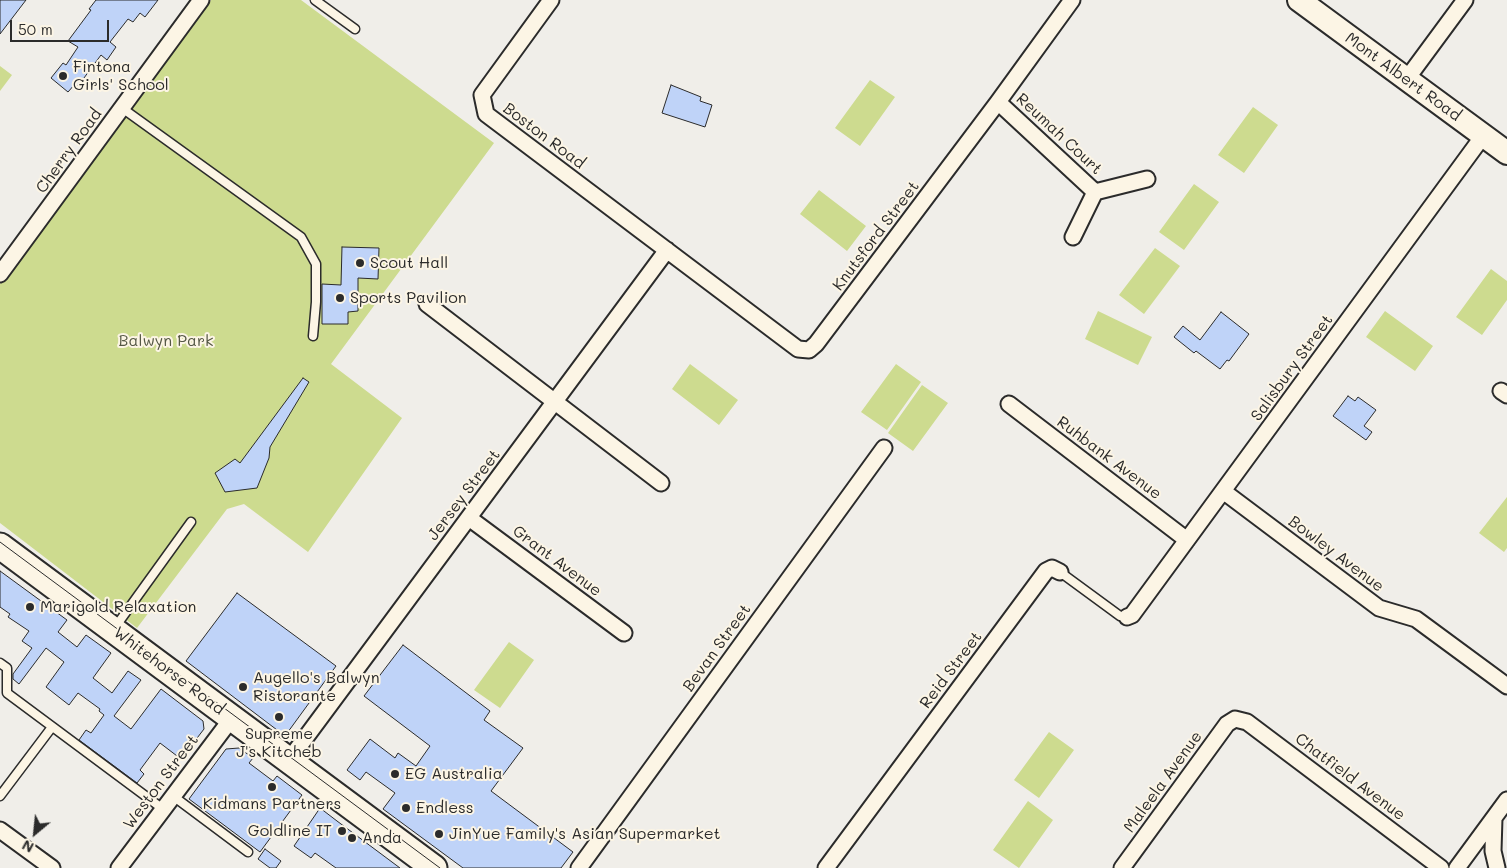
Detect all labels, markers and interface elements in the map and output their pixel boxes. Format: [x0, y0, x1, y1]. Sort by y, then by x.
scale bar [12, 10, 111, 42]
text: 50 m [18, 19, 53, 39]
street label: Mont Albert Road [1341, 29, 1465, 125]
place label: Fintona Girls' School [73, 57, 169, 95]
marker: Fintona Girls' School [57, 70, 69, 82]
street label: Reumah Court [1012, 89, 1106, 179]
street label: Boston Road [499, 99, 589, 173]
street label: Cherry Road [32, 105, 106, 197]
street label: Knutsford Street [829, 177, 923, 295]
place label: Scout Hall [370, 253, 448, 273]
marker: Scout Hall [354, 257, 366, 269]
place label: Sports Pavilion [350, 288, 467, 308]
marker: Sports Pavilion [334, 292, 346, 304]
street label: Salisbury Street [1247, 311, 1337, 425]
park label: Balwyn Park [119, 331, 213, 351]
street label: Ruhbank Avenue [1053, 412, 1165, 504]
street label: Jersey Street [424, 446, 504, 544]
street label: Bowley Avenue [1284, 512, 1388, 596]
street label: Grant Avenue [509, 521, 605, 601]
place label: Marigold Relaxation [40, 597, 196, 617]
marker: Marigold Relaxation [24, 601, 36, 613]
street label: Bevan Street [679, 601, 755, 695]
street label: Whitehorse Road [110, 623, 228, 719]
street label: Reid Street [916, 628, 986, 712]
place label: Augello's Balwyn Ristorante [253, 668, 380, 706]
marker: Augello's Balwyn Ristorante [237, 681, 249, 693]
marker: Supreme J's Kitcheb [273, 711, 285, 723]
place label: Supreme J's Kitcheb [236, 724, 322, 762]
street label: Maleela Avenue [1120, 727, 1206, 837]
street label: Chatfield Avenue [1291, 729, 1409, 825]
street label: Weston Street [119, 731, 203, 833]
place label: EG Australia [405, 764, 503, 784]
marker: EG Australia [389, 768, 401, 780]
marker: Kidmans Partners [266, 781, 278, 793]
place label: Kidmans Partners [203, 794, 341, 814]
place label: Endless [416, 798, 474, 818]
marker: Endless [400, 802, 412, 814]
north arrow [10, 808, 60, 858]
place label: Goldline IT [248, 821, 332, 841]
place label: JinYue Family's Asian Supermarket [449, 824, 721, 844]
marker: Goldline IT [336, 825, 348, 837]
place label: Anda [362, 828, 402, 848]
marker: JinYue Family's Asian Supermarket [433, 828, 445, 840]
marker: Anda [346, 832, 358, 844]
text: N [19, 836, 37, 858]

